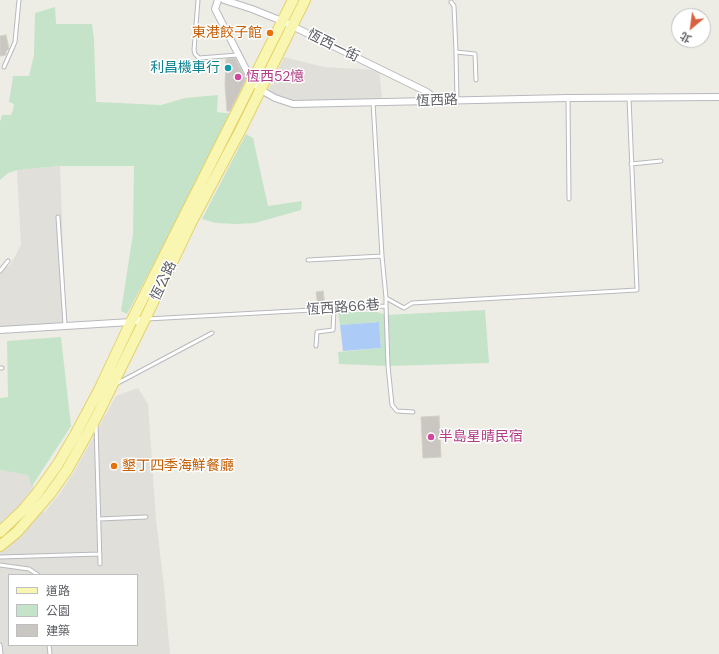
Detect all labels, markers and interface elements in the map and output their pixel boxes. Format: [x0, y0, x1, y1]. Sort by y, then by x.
north arrow [671, 8, 711, 48]
place label: 東港餃子館 [192, 25, 262, 41]
street label: 恆西一街 [304, 26, 362, 66]
marker: 東港餃子館 [265, 28, 275, 38]
text: 北 [677, 29, 694, 46]
place label: 利昌機車行 [150, 60, 220, 76]
marker: 利昌機車行 [223, 63, 233, 73]
place label: 恆西52憶 [246, 69, 304, 85]
marker: 恆西52憶 [233, 72, 243, 82]
street label: 恆西路 [416, 92, 458, 110]
street label: 恆公路 [148, 258, 180, 304]
street label: 恆西路66巷 [306, 297, 380, 319]
place label: 半島星晴民宿 [439, 429, 523, 445]
marker: 半島星晴民宿 [426, 432, 436, 442]
place label: 墾丁四季海鮮餐廳 [122, 458, 234, 474]
marker: 墾丁四季海鮮餐廳 [109, 461, 119, 471]
legend [8, 574, 138, 646]
text: 道路 [46, 583, 70, 599]
text: 公園 [46, 603, 70, 619]
text: 建築 [46, 623, 70, 639]

